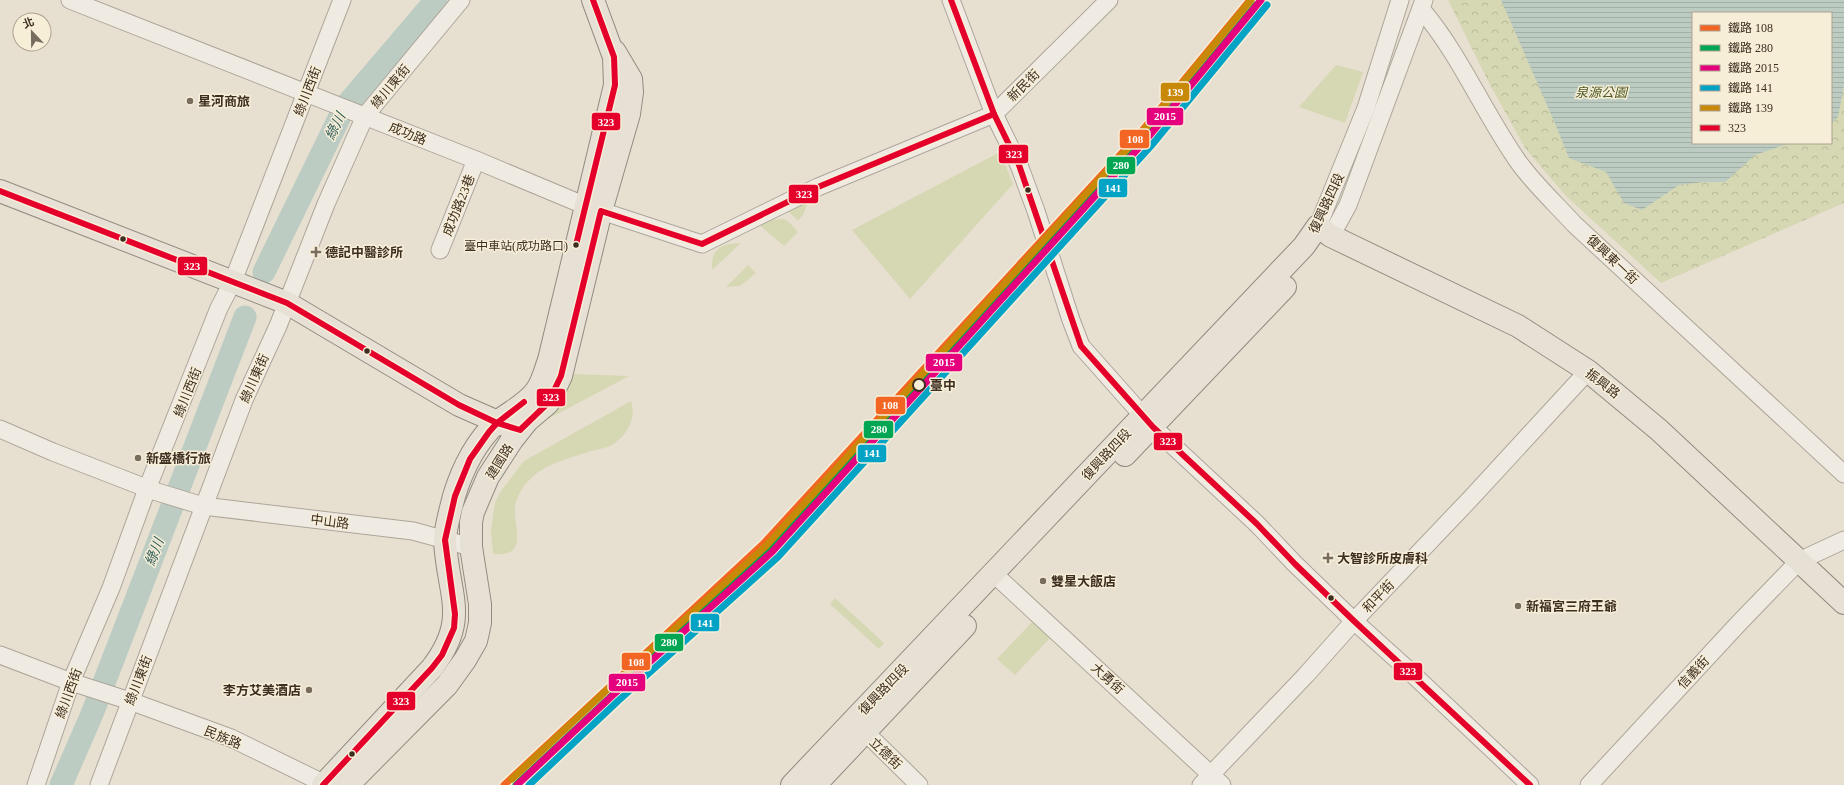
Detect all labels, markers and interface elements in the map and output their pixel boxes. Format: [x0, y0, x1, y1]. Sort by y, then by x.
north arrow [12, 12, 52, 52]
legend [1692, 12, 1832, 144]
text: 北 [21, 15, 36, 30]
text: 鐵路 108 [1728, 21, 1773, 35]
text: 鐵路 280 [1728, 41, 1773, 55]
text: 鐵路 2015 [1728, 61, 1779, 75]
street label: 綠川東街 [368, 62, 413, 111]
street label: 綠川西街 [291, 64, 324, 118]
street label: 新民街 [1004, 66, 1042, 104]
text: 鐵路 141 [1728, 81, 1773, 95]
line badge: 139 [1160, 82, 1190, 102]
park label: 泉源公園 [1575, 85, 1629, 100]
text: 139 [1167, 86, 1184, 98]
place label: 星河商旅 [198, 94, 250, 109]
marker: 星河商旅 [185, 96, 195, 106]
text: 鐵路 139 [1728, 101, 1773, 115]
line badge: 2015 [1146, 107, 1184, 126]
water label: 綠川 [323, 109, 349, 142]
text: 2015 [1154, 110, 1177, 122]
line badge: 323 [591, 112, 621, 131]
text: 323 [598, 116, 615, 128]
street label: 成功路 [387, 119, 429, 148]
text: 323 [1728, 121, 1746, 135]
line badge: 108 [1119, 129, 1150, 149]
text: 108 [1127, 133, 1144, 145]
line badge: 323 [998, 144, 1029, 164]
text: 323 [1006, 148, 1023, 160]
line badge: 280 [1106, 156, 1136, 175]
text: 280 [1113, 159, 1130, 171]
street label: 復興路四段 [1306, 171, 1347, 236]
street label: 成功路23巷 [439, 172, 478, 238]
line badge: 141 [1098, 178, 1128, 198]
text: 141 [1105, 182, 1121, 194]
line badge: 323 [788, 184, 819, 204]
unlabelled marker [1023, 185, 1033, 195]
text: 323 [796, 188, 813, 200]
street label: 復興東一街 [1584, 232, 1642, 287]
unlabelled marker [118, 234, 128, 244]
place label: 臺中車站(成功路口) [464, 239, 568, 253]
marker: 臺中車站(成功路口) [571, 240, 581, 250]
place label: 德記中醫診所 [325, 245, 403, 260]
marker: 德記中醫診所 [310, 246, 322, 258]
line badge: 323 [177, 256, 208, 276]
text: 323 [184, 260, 201, 272]
unlabelled marker [362, 346, 372, 356]
street label: 綠川東街 [237, 351, 272, 405]
line badge: 2015 [925, 353, 963, 372]
text: 2015 [933, 356, 956, 368]
street label: 綠川西街 [171, 365, 204, 419]
street label: 振興路 [1583, 366, 1623, 401]
marker: 臺中 [912, 378, 926, 392]
place label: 臺中 [930, 378, 956, 393]
line badge: 323 [536, 388, 566, 407]
text: 323 [543, 391, 560, 403]
line badge: 108 [875, 396, 906, 415]
text: 108 [882, 399, 899, 411]
line badge: 280 [863, 420, 894, 439]
text: 280 [871, 423, 888, 435]
street label: 復興路四段 [1079, 425, 1134, 483]
line badge: 323 [1153, 432, 1183, 451]
text: 323 [1160, 435, 1177, 447]
street label: 建國路 [483, 441, 516, 482]
line badge: 141 [857, 444, 887, 463]
text: 141 [864, 447, 880, 459]
place label: 新盛橋行旅 [146, 451, 211, 466]
marker: 新盛橋行旅 [133, 453, 143, 463]
street label: 中山路 [310, 512, 350, 531]
water label: 綠川 [142, 535, 167, 568]
place label: 大智診所皮膚科 [1337, 551, 1428, 566]
marker: 大智診所皮膚科 [1322, 552, 1334, 564]
place label: 雙星大飯店 [1051, 574, 1116, 589]
marker: 雙星大飯店 [1038, 576, 1048, 586]
street label: 和平街 [1359, 577, 1397, 616]
unlabelled marker [1326, 593, 1336, 603]
place label: 新福宮三府王爺 [1526, 599, 1617, 614]
marker: 新福宮三府王爺 [1513, 601, 1523, 611]
line badge: 141 [690, 613, 720, 632]
text: 141 [697, 617, 713, 629]
line badge: 280 [654, 633, 684, 652]
text: 280 [661, 636, 678, 648]
line badge: 108 [621, 652, 651, 671]
street label: 綠川東街 [122, 653, 155, 707]
street label: 信義街 [1675, 653, 1712, 692]
text: 108 [628, 656, 645, 668]
street label: 大勇街 [1088, 660, 1127, 697]
street label: 復興路四段 [855, 661, 911, 718]
line badge: 323 [1393, 662, 1423, 681]
text: 323 [1400, 665, 1417, 677]
street label: 綠川西街 [53, 666, 84, 720]
line badge: 2015 [608, 673, 646, 692]
text: 2015 [616, 676, 639, 688]
place label: 李方艾美酒店 [223, 683, 301, 698]
marker: 李方艾美酒店 [304, 685, 314, 695]
line badge: 323 [386, 691, 416, 711]
text: 323 [393, 695, 410, 707]
street label: 民族路 [202, 723, 244, 752]
street label: 立德街 [866, 734, 905, 772]
unlabelled marker [347, 749, 357, 759]

